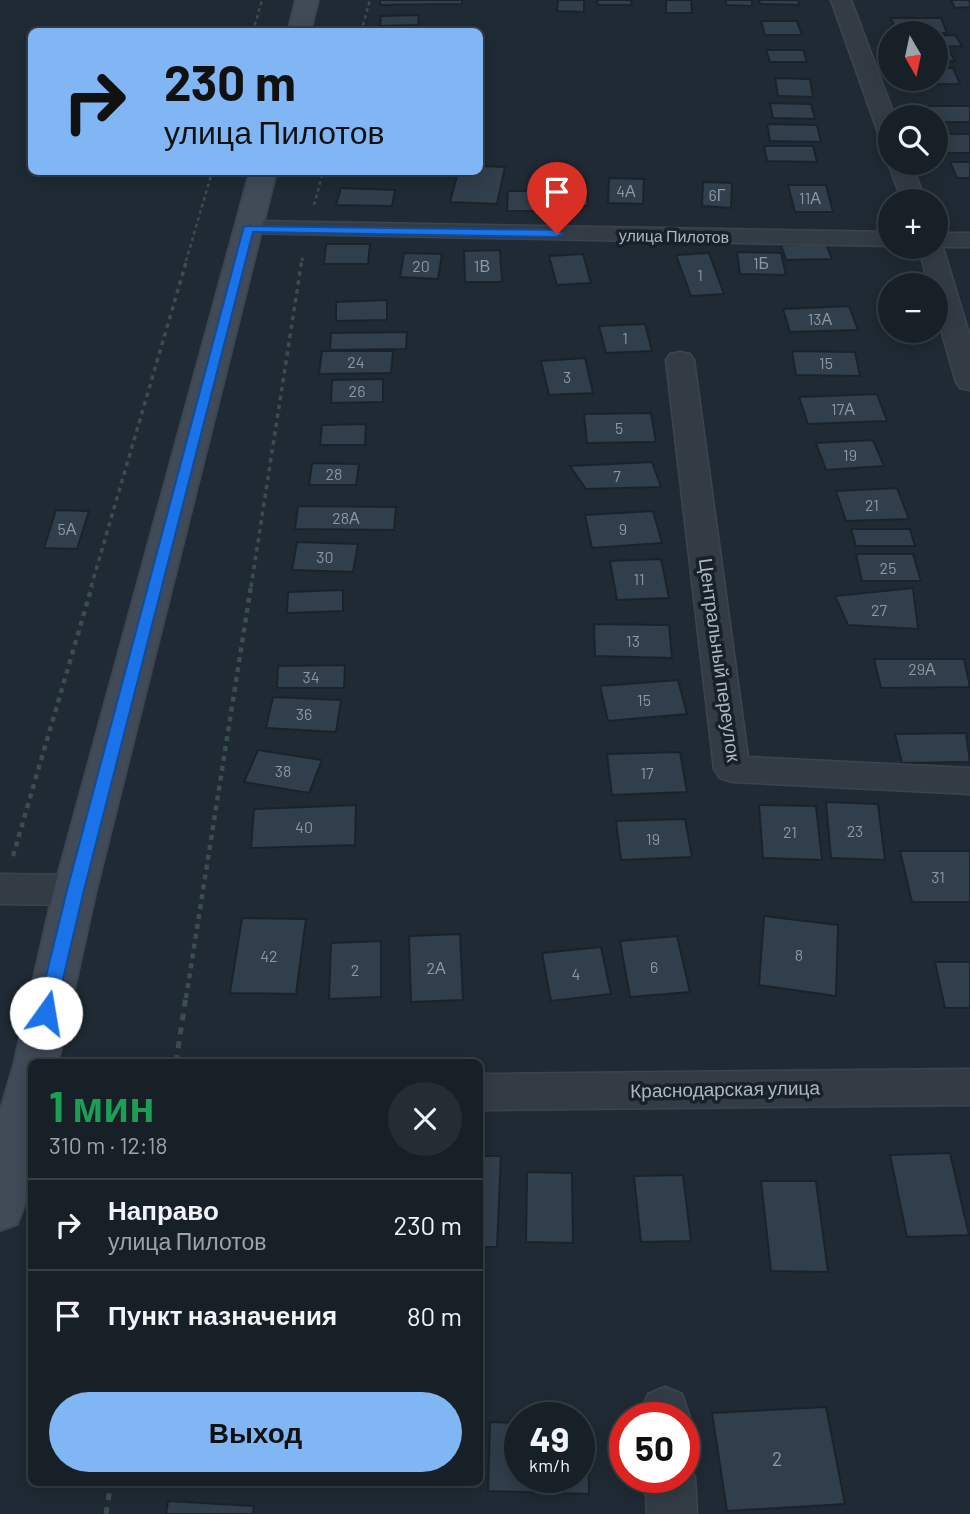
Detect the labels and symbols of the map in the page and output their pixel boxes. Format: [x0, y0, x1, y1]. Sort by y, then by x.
north arrow [878, 21, 948, 91]
pin [527, 162, 587, 234]
house number: 4А [616, 181, 636, 200]
house number: 6Г [709, 185, 726, 204]
house number: 11А [799, 188, 821, 207]
street label: улица Пилотов [619, 225, 729, 246]
house number: 1Б [753, 253, 769, 272]
house number: 20 [412, 256, 430, 275]
house number: 1В [474, 256, 490, 275]
house number: 1 [697, 265, 703, 284]
house number: 13А [808, 309, 833, 328]
house number: 1 [622, 328, 628, 347]
house number: 24 [347, 352, 365, 371]
house number: 15 [819, 353, 833, 372]
house number: 3 [563, 367, 571, 386]
house number: 26 [349, 381, 365, 400]
house number: 17А [831, 399, 855, 418]
house number: 5 [615, 418, 623, 437]
house number: 19 [843, 445, 857, 464]
house number: 28 [326, 464, 342, 483]
house number: 7 [613, 466, 621, 485]
house number: 21 [865, 495, 879, 514]
house number: 28А [332, 508, 360, 527]
house number: 5А [58, 519, 77, 538]
house number: 9 [619, 519, 627, 538]
house number: 30 [316, 547, 334, 566]
street label: Центральный переулок [695, 557, 746, 764]
house number: 25 [880, 558, 896, 577]
house number: 11 [633, 569, 645, 588]
house number: 27 [871, 600, 887, 619]
house number: 13 [626, 631, 640, 650]
house number: 29А [908, 659, 936, 678]
house number: 34 [302, 667, 320, 686]
house number: 15 [637, 690, 651, 709]
house number: 36 [296, 704, 312, 723]
house number: 38 [275, 761, 291, 780]
house number: 17 [640, 763, 654, 782]
house number: 40 [295, 817, 313, 836]
house number: 23 [847, 821, 863, 840]
house number: 21 [783, 822, 797, 841]
house number: 19 [646, 829, 660, 848]
house number: 31 [931, 867, 945, 886]
house number: 8 [795, 945, 803, 964]
house number: 42 [260, 946, 278, 965]
house number: 6 [650, 957, 658, 976]
house number: 2А [426, 958, 446, 977]
house number: 2 [351, 960, 359, 979]
house number: 4 [572, 964, 580, 983]
position arrow [9, 976, 83, 1050]
street label: Краснодарская улица [630, 1075, 820, 1102]
speed limit sign: 50 [609, 1402, 700, 1493]
house number: 2 [772, 1447, 782, 1470]

